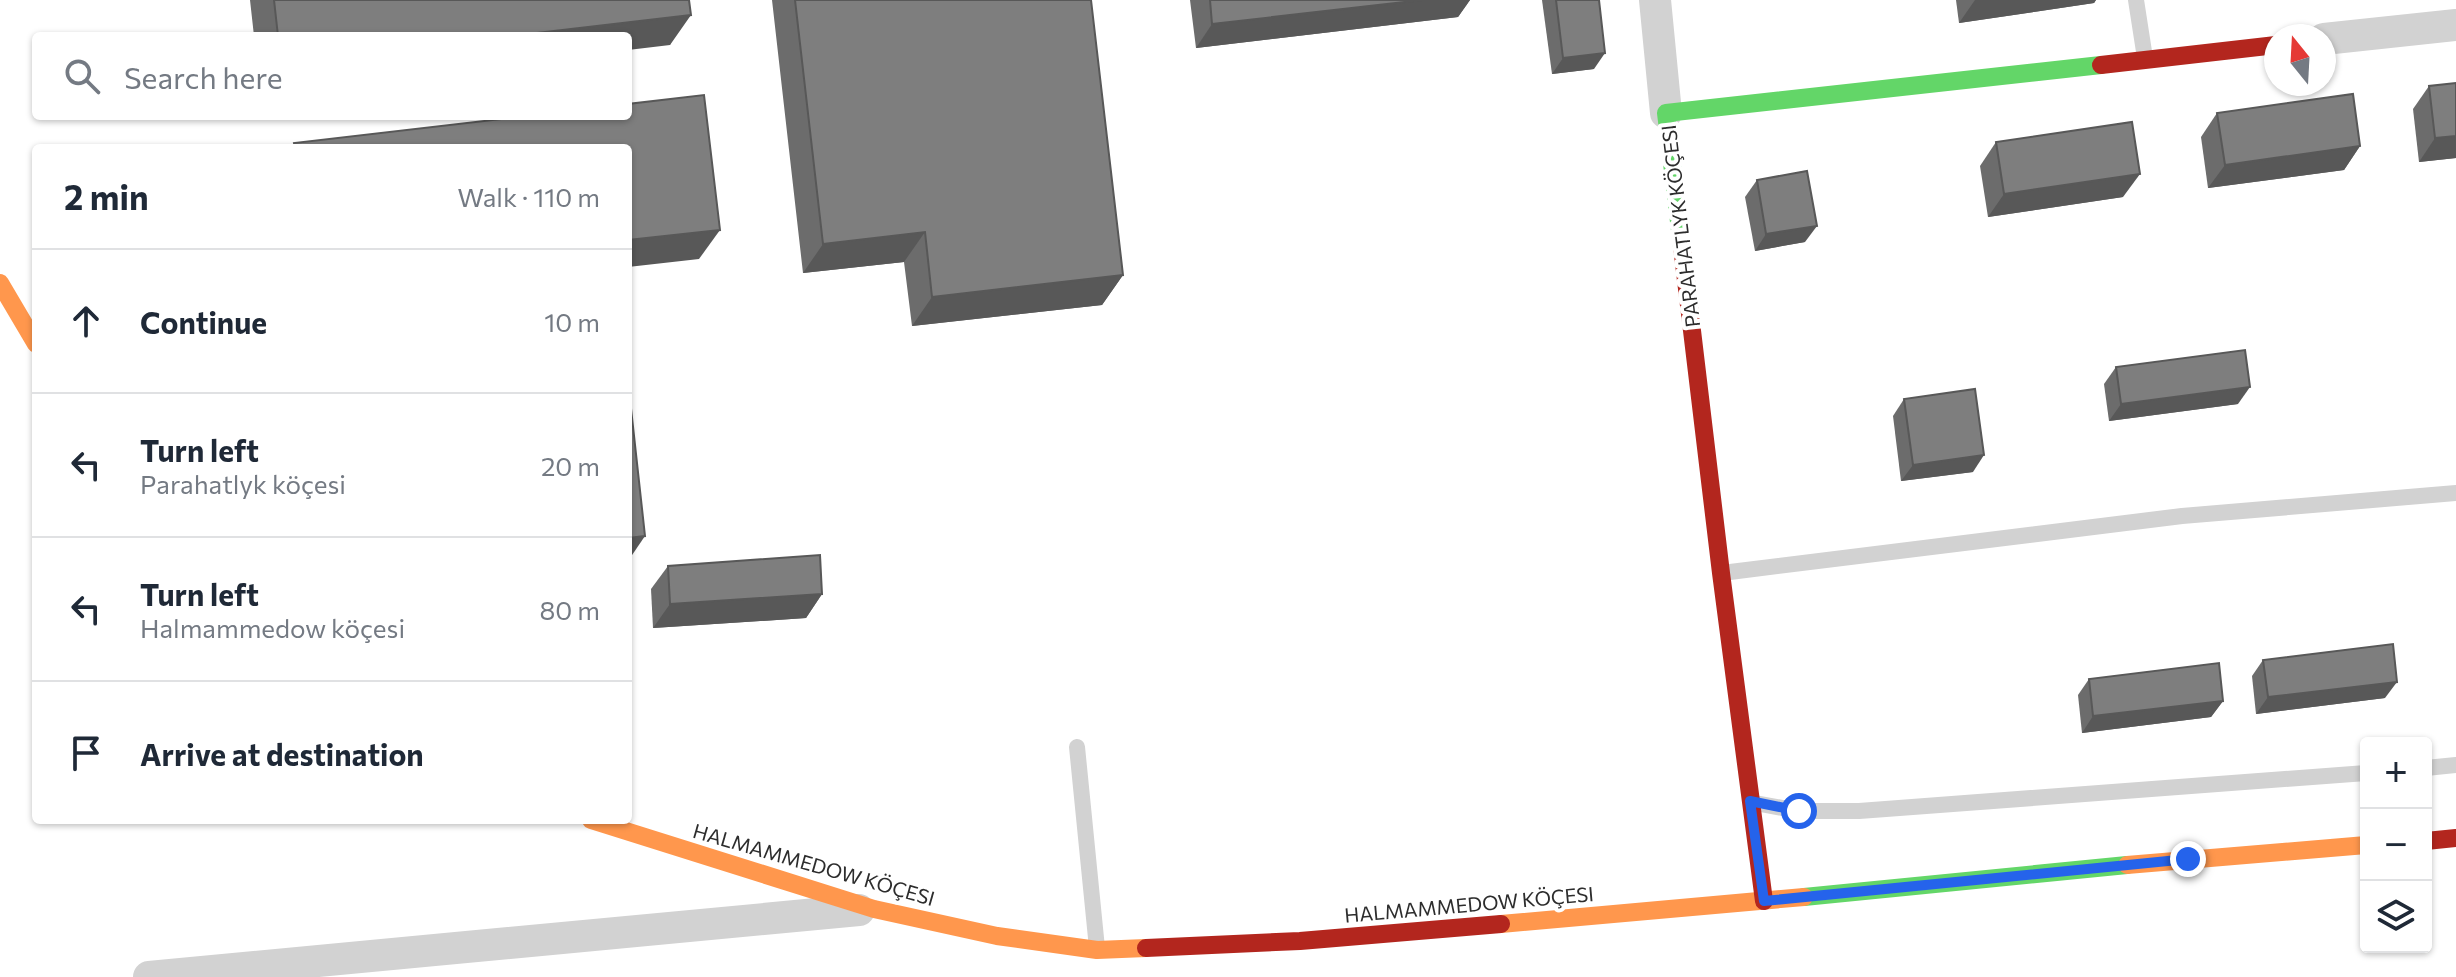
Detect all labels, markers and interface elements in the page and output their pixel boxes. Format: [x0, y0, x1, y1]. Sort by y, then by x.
north arrow [2264, 24, 2336, 96]
search box [32, 32, 632, 120]
icon: search [60, 54, 104, 98]
text: Search here [124, 58, 283, 95]
street label: PARAHATLYK KÖÇESI [1656, 123, 1704, 329]
text: 2 min [64, 175, 149, 217]
text: Walk · 110 m [458, 181, 600, 212]
icon: ahead [64, 299, 108, 343]
text: Continue [140, 303, 267, 340]
text: 10 m [544, 306, 600, 337]
text: Turn left [140, 431, 259, 468]
icon: left [64, 443, 108, 487]
text: 20 m [541, 450, 600, 481]
text: Parahatlyk köçesi [140, 468, 346, 499]
text: Turn left [140, 575, 259, 612]
icon: left [64, 587, 108, 631]
text: 80 m [540, 594, 600, 625]
text: Halmammedow köçesi [140, 612, 405, 643]
icon: arrive [64, 731, 108, 775]
text: Arrive at destination [140, 735, 424, 772]
map controls [2360, 737, 2432, 953]
button: + [2360, 737, 2432, 809]
route start [1781, 793, 1817, 829]
button: − [2360, 809, 2432, 881]
street label: HALMAMMEDOW KÖÇESI [690, 818, 938, 910]
route end [2170, 841, 2206, 877]
street label: HALMAMMEDOW KÖÇESI [1343, 881, 1595, 927]
button: layers [2360, 881, 2432, 953]

